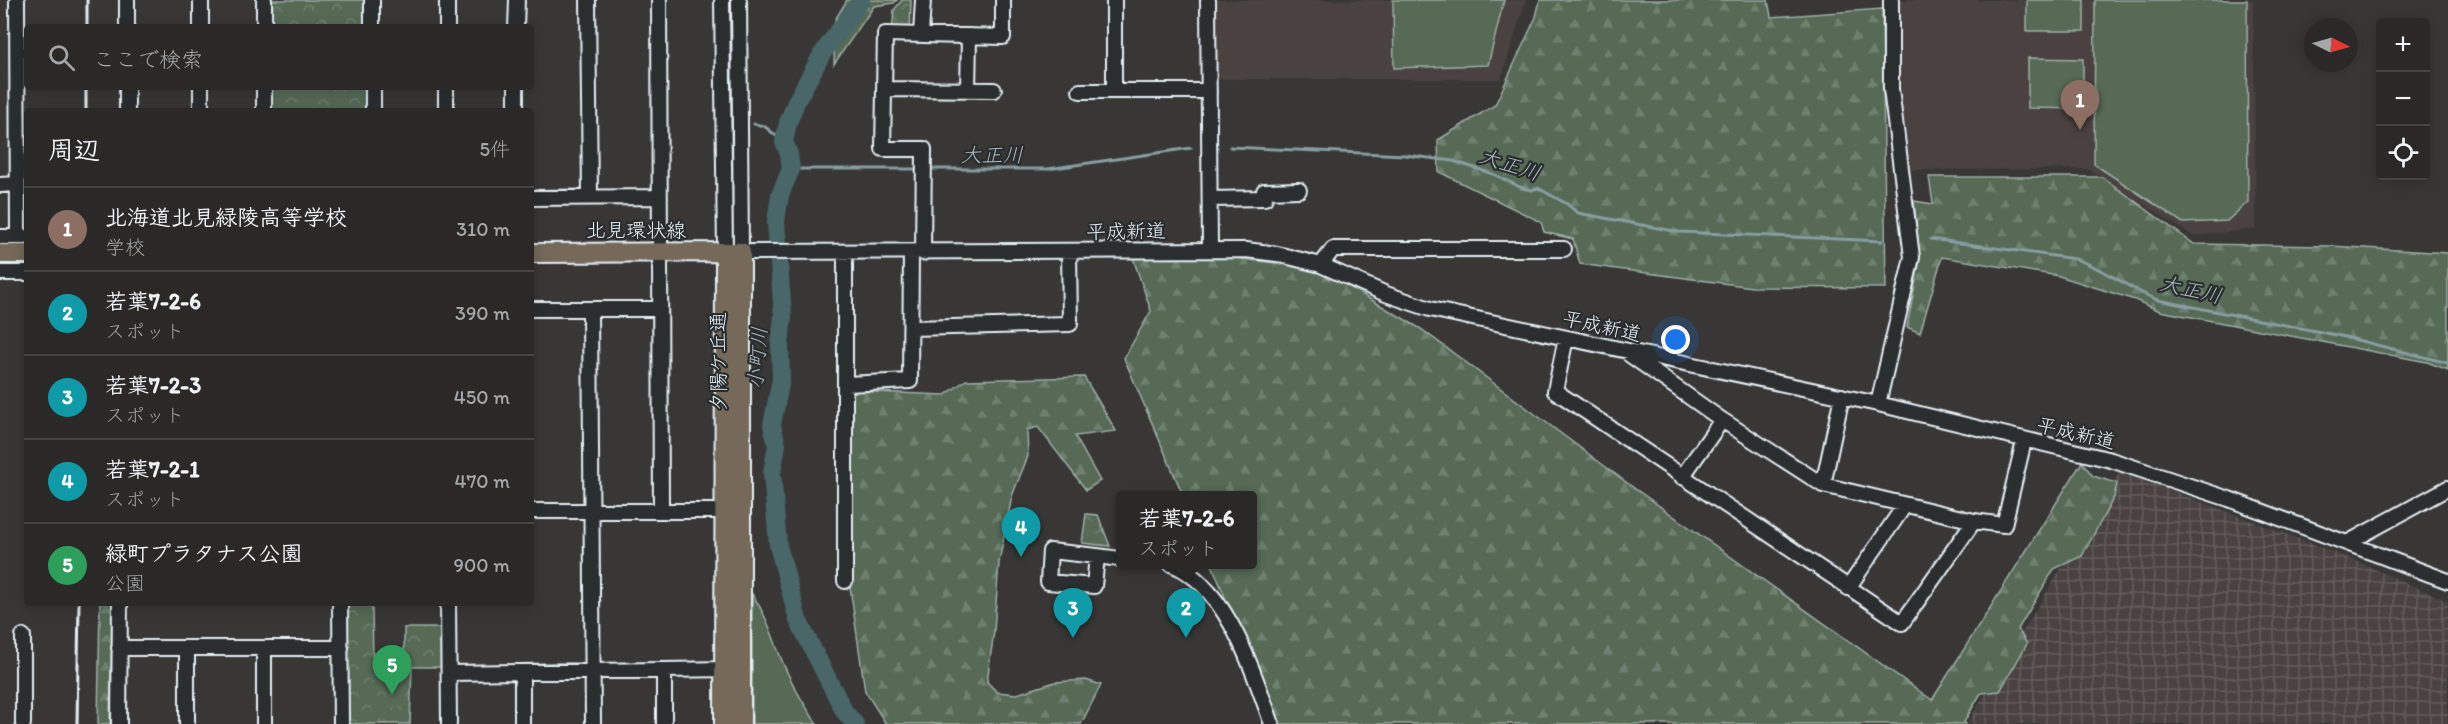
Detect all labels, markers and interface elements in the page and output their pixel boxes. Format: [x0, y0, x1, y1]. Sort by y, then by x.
north arrow [2304, 18, 2358, 72]
map controls [2376, 18, 2430, 180]
button: + [2376, 18, 2430, 72]
search box [24, 24, 534, 90]
icon: search [45, 41, 78, 74]
text: ここで検索 [93, 46, 203, 73]
button: − [2376, 72, 2430, 126]
pin: 1 [2060, 80, 2100, 130]
button: locate [2376, 126, 2430, 180]
text: 周辺 [48, 134, 100, 166]
text: 5件 [480, 137, 510, 161]
water label: 大正川 [961, 142, 1024, 167]
water label: 大正川 [1476, 142, 1544, 186]
text: 北海道北見緑陵高等学校 [105, 204, 347, 231]
text: 1 [63, 217, 72, 241]
text: 310 m [456, 217, 510, 241]
street label: 北見環状線 [586, 218, 686, 242]
street label: 平成新道 [1086, 218, 1166, 244]
text: 学校 [105, 235, 145, 259]
water label: 大正川 [2157, 270, 2225, 308]
text: 若葉7-2-6 [105, 288, 201, 315]
text: 2 [62, 301, 73, 325]
text: 390 m [455, 301, 510, 325]
street label: 平成新道 [1560, 306, 1644, 346]
street label: 夕陽ケ丘通 [706, 312, 730, 412]
text: スポット [105, 319, 185, 343]
your location [1661, 325, 1690, 354]
water label: 小町川 [742, 326, 772, 390]
text: 若葉7-2-3 [105, 372, 201, 399]
text: 3 [62, 385, 73, 409]
text: 450 m [454, 385, 510, 409]
text: スポット [105, 403, 185, 427]
street label: 平成新道 [2034, 412, 2118, 454]
text: 若葉7-2-1 [105, 456, 199, 483]
text: 4 [61, 469, 74, 493]
text: 470 m [454, 469, 510, 493]
text: スポット [105, 487, 185, 511]
popup [1116, 491, 1257, 569]
text: 若葉7-2-6 [1139, 505, 1234, 532]
pin: 4 [1002, 508, 1040, 557]
text: スポット [1139, 536, 1219, 560]
text: 緑町プラタナス公園 [105, 540, 303, 567]
text: 5 [62, 553, 73, 577]
text: 900 m [454, 553, 510, 577]
text: 公園 [105, 571, 145, 595]
pin: 3 [1054, 588, 1092, 638]
pin: 2 [1166, 588, 1206, 638]
pin: 5 [372, 646, 412, 695]

